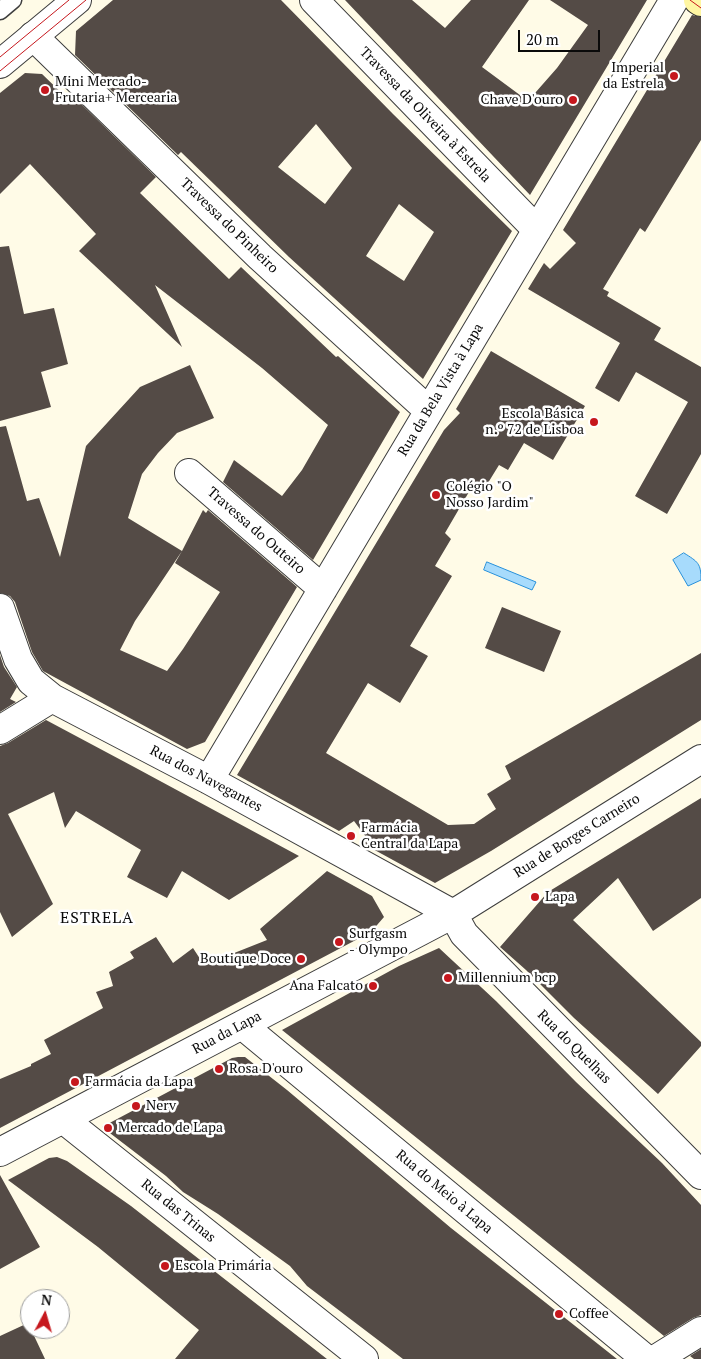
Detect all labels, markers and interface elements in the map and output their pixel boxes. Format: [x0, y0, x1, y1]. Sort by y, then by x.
scale bar [521, 20, 604, 52]
text: 20 m [526, 29, 559, 49]
street label: Travessa da Oliveira à Estrela [356, 44, 494, 186]
place label: Imperial da Estrela [603, 60, 664, 92]
marker: Imperial da Estrela [668, 70, 680, 82]
place label: Mini Mercado- Frutaria+ Mercearia [55, 74, 177, 106]
marker: Mini Mercado- Frutaria+ Mercearia [39, 84, 51, 96]
place label: Chave D'ouro [480, 92, 563, 108]
marker: Chave D'ouro [567, 94, 579, 106]
street label: Travessa do Pinheiro [177, 175, 281, 277]
street label: Rua da Bela Vista à Lapa [395, 321, 487, 459]
place label: Escola Básica n.º 72 de Lisboa [485, 406, 584, 438]
marker: Escola Básica n.º 72 de Lisboa [588, 416, 600, 428]
place label: Colégio "O Nosso Jardim" [446, 479, 534, 512]
street label: Travessa do Outeiro [204, 484, 308, 578]
marker: Colégio "O Nosso Jardim" [430, 489, 442, 501]
street label: Rua dos Navegantes [147, 742, 265, 816]
street label: Rua de Borges Carneiro [511, 790, 643, 882]
place label: Farmácia Central da Lapa [361, 820, 458, 852]
marker: Farmácia Central da Lapa [345, 830, 357, 842]
place label: Lapa [545, 889, 575, 905]
marker: Lapa [529, 891, 541, 903]
district label: ESTRELA [59, 908, 135, 928]
place label: Surfgasm - Olympo [349, 926, 408, 959]
marker: Surfgasm - Olympo [333, 936, 345, 948]
place label: Boutique Doce [200, 951, 291, 967]
marker: Boutique Doce [295, 953, 307, 965]
place label: Millennium bcp [458, 970, 556, 986]
marker: Millennium bcp [442, 972, 454, 984]
place label: Ana Falcato [289, 978, 363, 994]
marker: Ana Falcato [367, 980, 379, 992]
street label: Rua do Quelhas [534, 1007, 614, 1087]
street label: Rua da Lapa [190, 1008, 264, 1058]
place label: Rosa D'ouro [229, 1061, 303, 1077]
marker: Rosa D'ouro [213, 1063, 225, 1075]
place label: Farmácia da Lapa [85, 1074, 193, 1090]
marker: Farmácia da Lapa [69, 1076, 81, 1088]
place label: Nerv [146, 1098, 176, 1114]
marker: Nerv [130, 1100, 142, 1112]
place label: Mercado de Lapa [118, 1120, 223, 1136]
marker: Mercado de Lapa [102, 1122, 114, 1134]
street label: Rua do Meio à Lapa [392, 1147, 496, 1237]
street label: Rua das Trinas [137, 1176, 219, 1246]
place label: Escola Primária [175, 1258, 272, 1274]
marker: Escola Primária [159, 1260, 171, 1272]
north arrow [20, 1289, 70, 1339]
text: N [40, 1290, 53, 1310]
place label: Coffee [569, 1306, 609, 1322]
marker: Coffee [553, 1308, 565, 1320]

